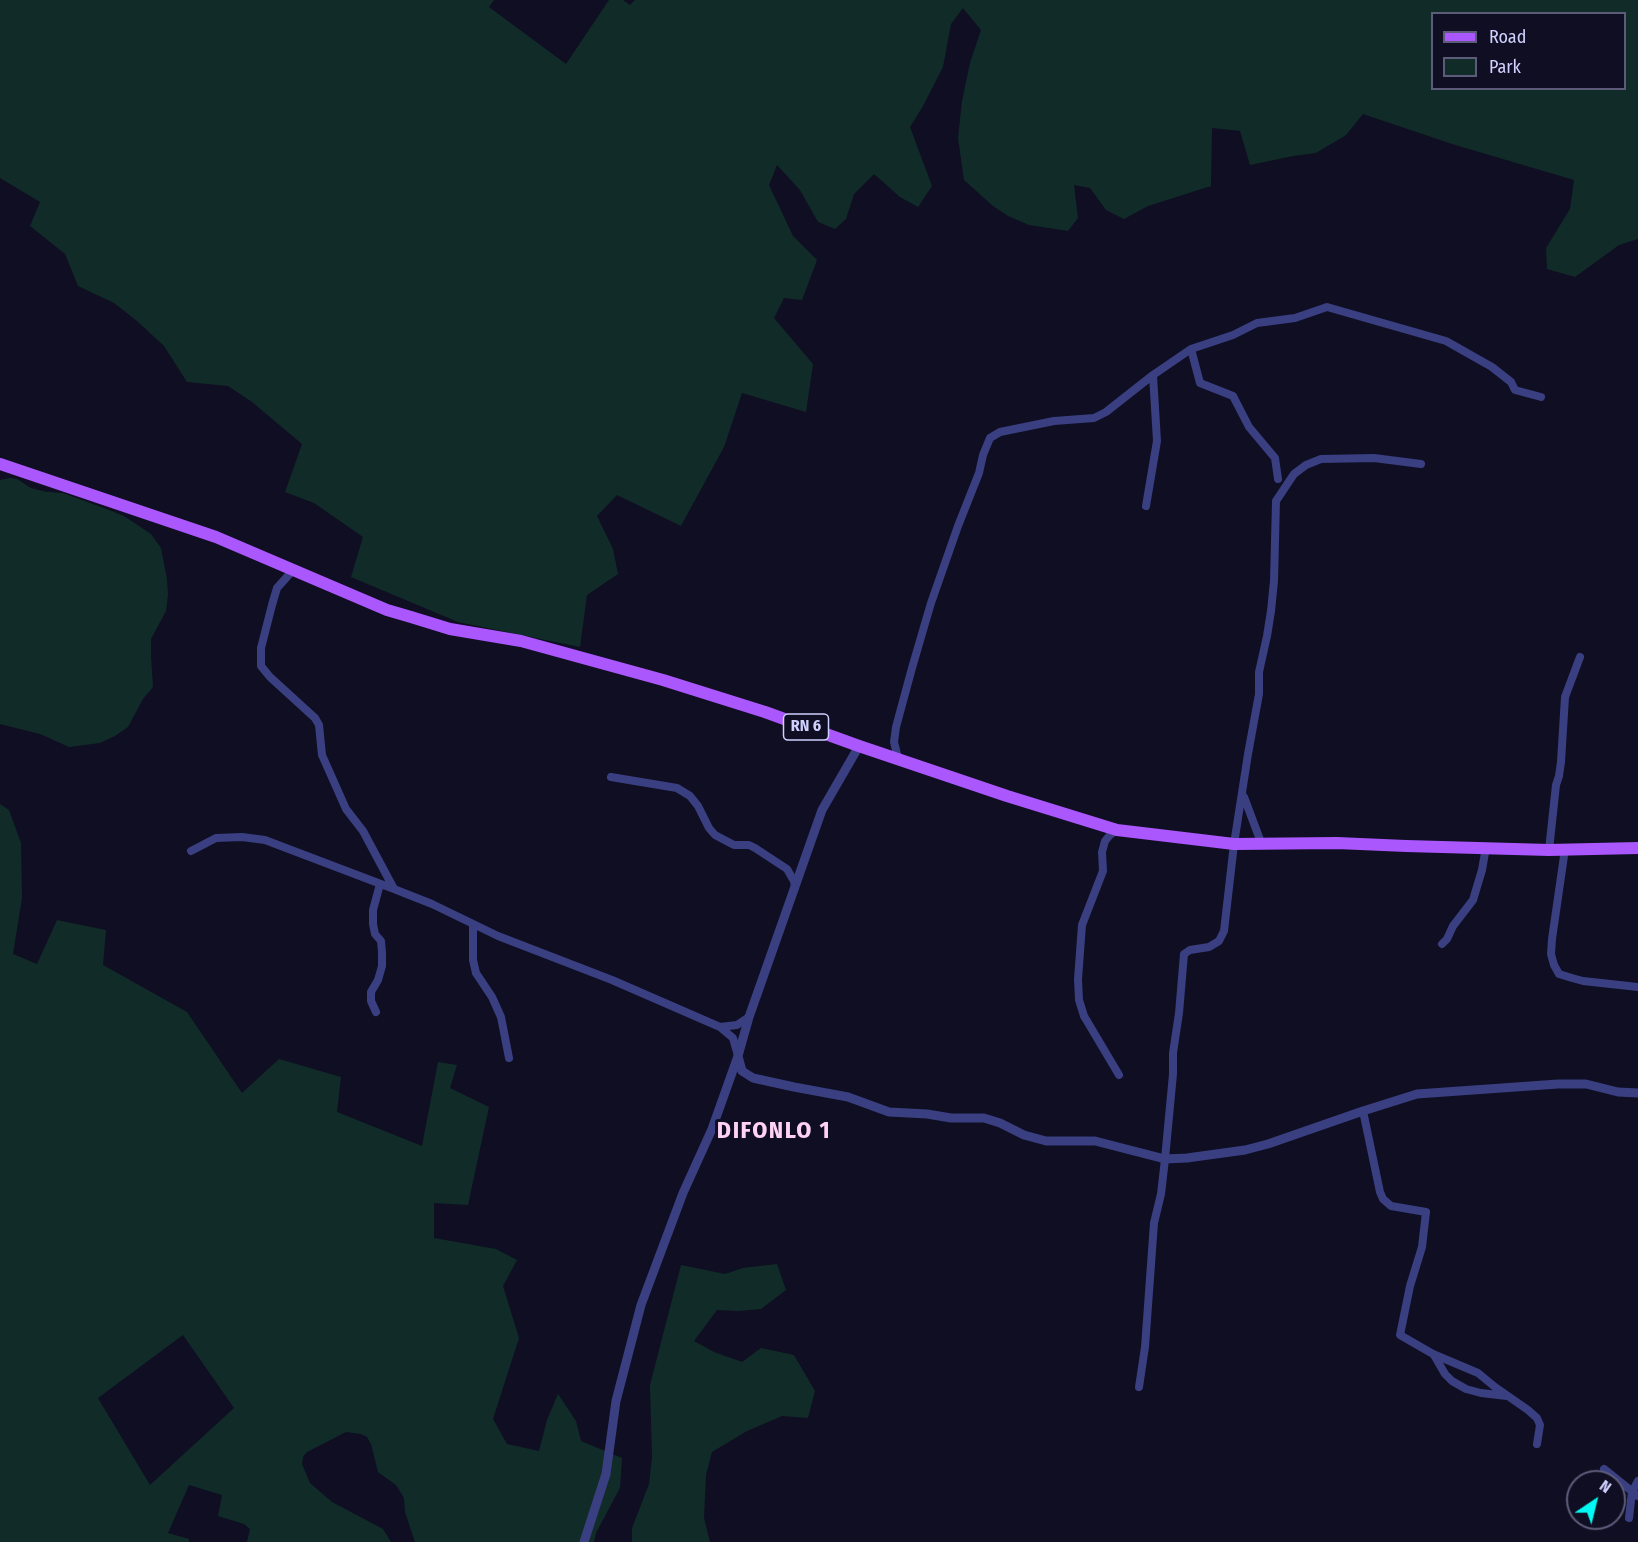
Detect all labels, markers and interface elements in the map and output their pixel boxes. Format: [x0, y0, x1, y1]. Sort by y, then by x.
legend [1431, 12, 1626, 90]
text: Road [1489, 26, 1526, 48]
text: Park [1489, 56, 1521, 78]
road number: RN 6 [784, 714, 828, 740]
district label: DIFONLO 1 [717, 1117, 831, 1145]
north arrow [1566, 1470, 1626, 1530]
text: N [1596, 1476, 1615, 1497]

